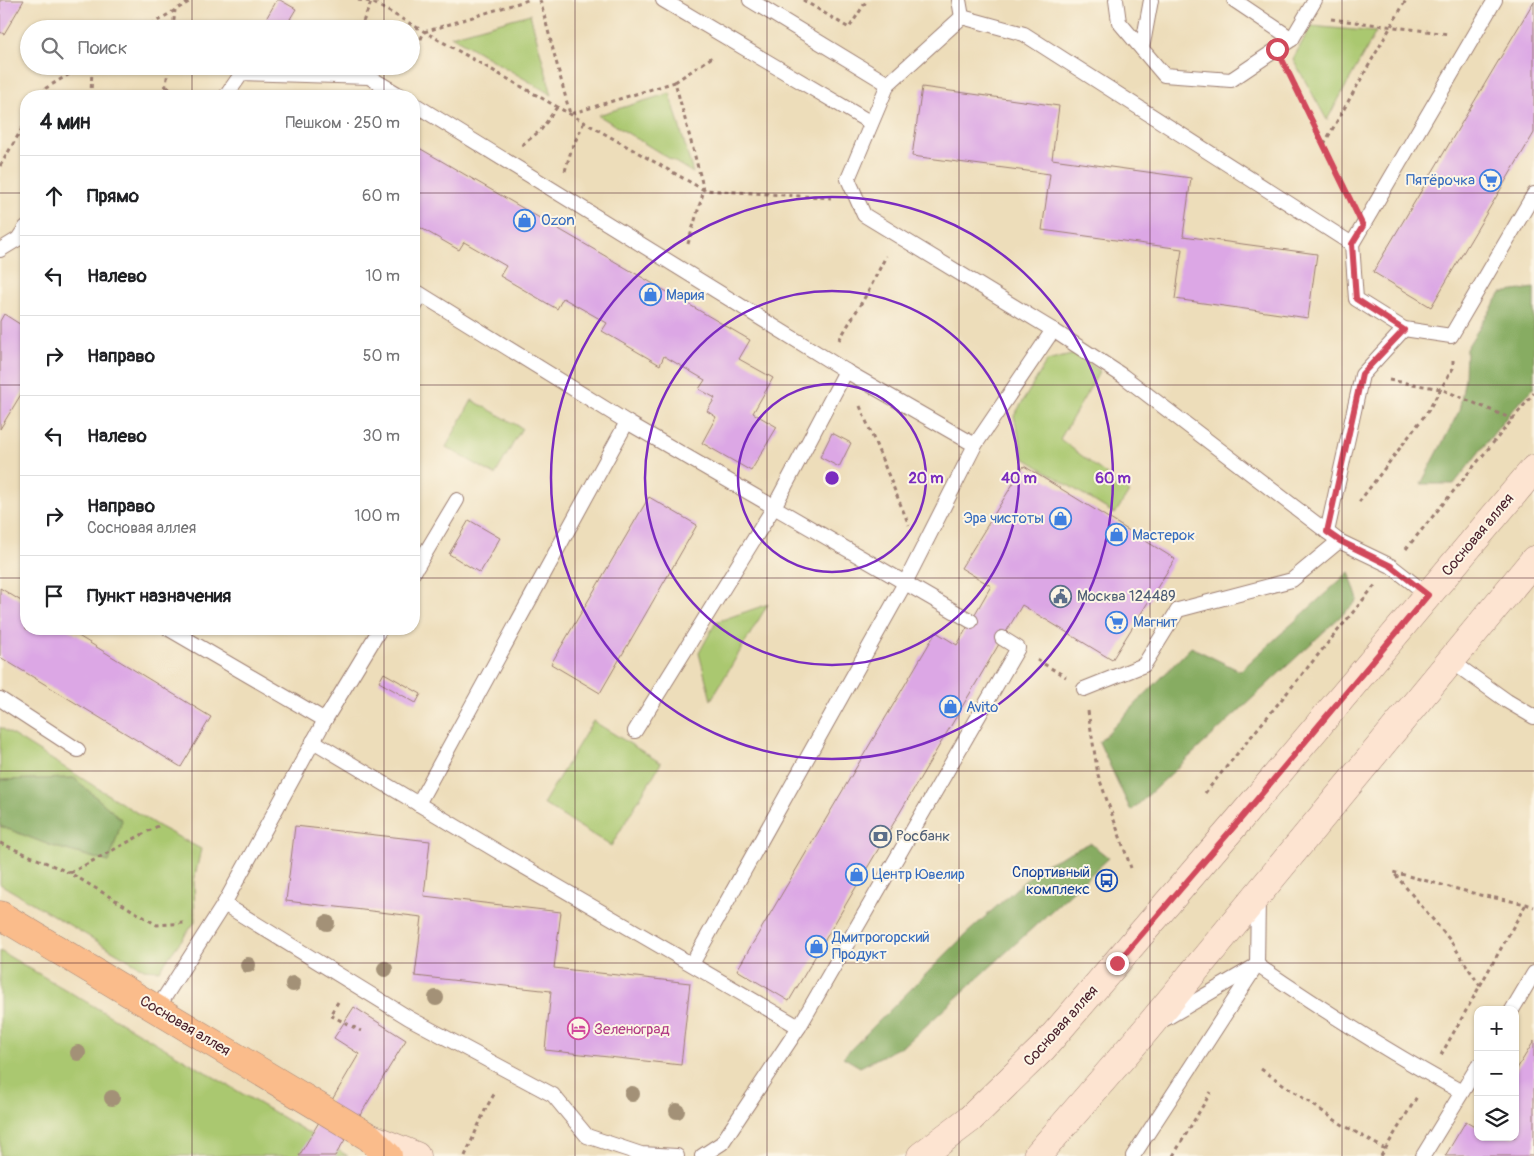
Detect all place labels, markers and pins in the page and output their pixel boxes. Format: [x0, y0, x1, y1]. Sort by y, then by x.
supermarket icon: Пятёрочка [1479, 168, 1503, 192]
place label: Пятёрочка [1406, 171, 1475, 190]
shop icon: Ozon [513, 208, 537, 232]
place label: Ozon [541, 211, 575, 230]
shop icon: Мария [638, 283, 662, 307]
place label: Мария [666, 286, 705, 305]
centre of rings [823, 469, 841, 487]
shop icon: Эра чистоты [1048, 506, 1072, 530]
place label: Эра чистоты [963, 509, 1044, 528]
shop icon: Мастерок [1104, 523, 1128, 547]
place label: Мастерок [1132, 526, 1195, 545]
public building icon: Москва 124489 [1049, 584, 1073, 608]
place label: Москва 124489 [1077, 587, 1176, 606]
supermarket icon: Магнит [1105, 610, 1129, 634]
place label: Магнит [1133, 613, 1178, 632]
shop icon: Avito [938, 695, 962, 719]
place label: Avito [966, 698, 998, 717]
bank icon: Росбанк [868, 824, 892, 848]
place label: Росбанк [896, 827, 950, 846]
shop icon: Центр Ювелир [844, 862, 868, 886]
place label: Спортивный комплекс [1012, 863, 1090, 899]
place label: Центр Ювелир [872, 865, 965, 884]
bus stop icon: Спортивный комплекс [1094, 869, 1118, 893]
place label: Дмитрогорский Продукт [831, 928, 930, 964]
shop icon: Дмитрогорский Продукт [804, 934, 828, 958]
hotel icon: Зеленоград [566, 1017, 590, 1041]
place label: Зеленоград [594, 1020, 669, 1039]

